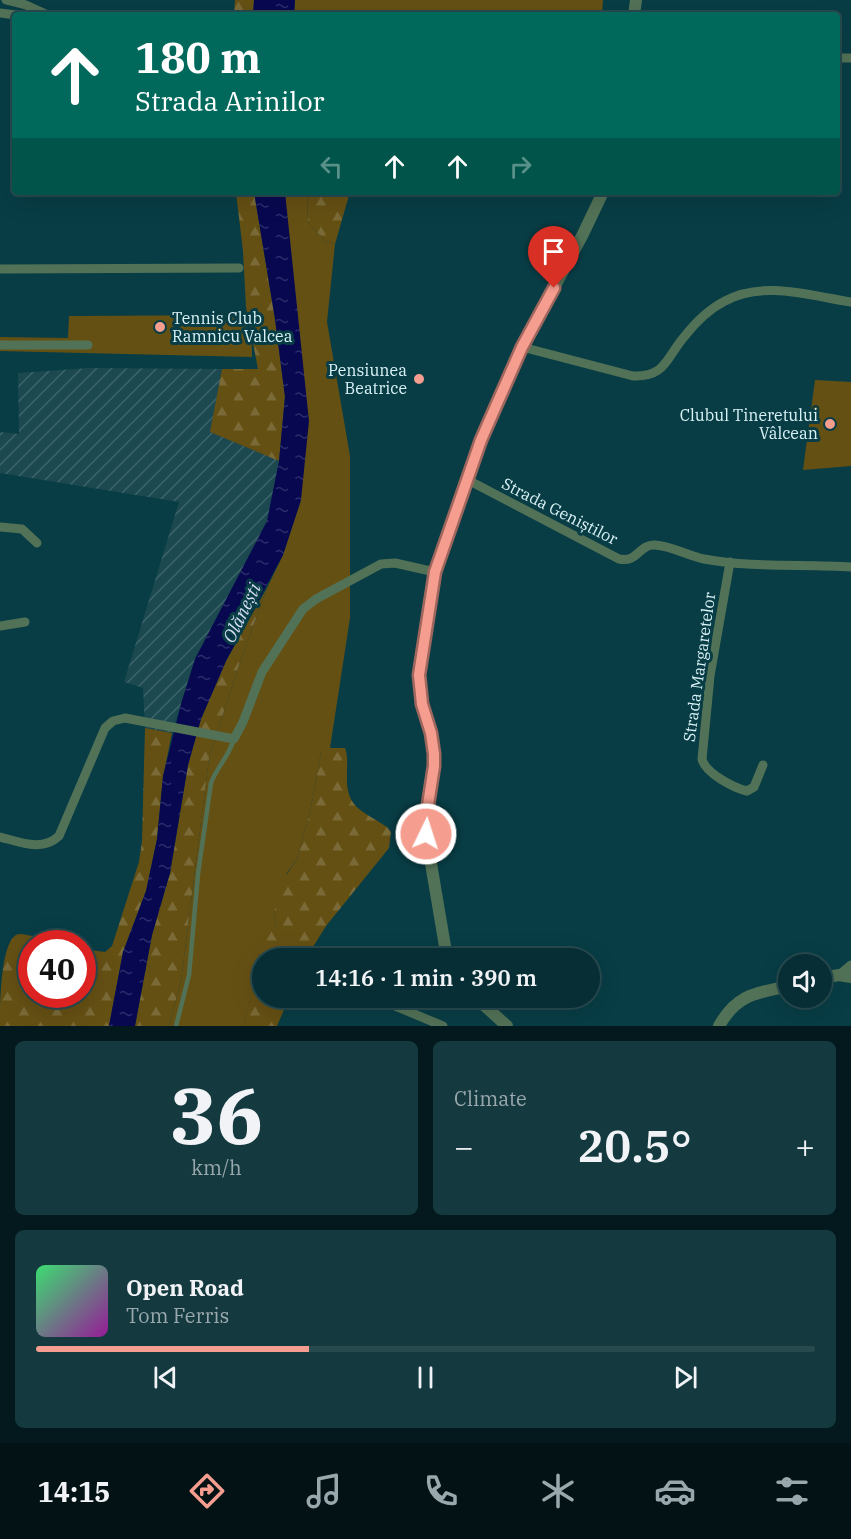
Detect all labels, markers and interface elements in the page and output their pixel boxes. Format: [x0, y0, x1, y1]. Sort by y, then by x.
text: 180 m [135, 30, 261, 85]
icon: ahead [36, 36, 114, 114]
text: Strada Arinilor [135, 83, 325, 118]
icon: left [315, 150, 348, 183]
icon: ahead [378, 150, 411, 183]
icon: ahead [441, 150, 474, 183]
icon: right [504, 150, 537, 183]
pin [528, 226, 579, 288]
icon: arrive [537, 235, 570, 268]
place label: Tennis Club Ramnicu Valcea [172, 308, 293, 346]
marker: Tennis Club Ramnicu Valcea [153, 320, 167, 334]
place label: Pensiunea Beatrice [328, 360, 407, 398]
marker: Pensiunea Beatrice [412, 372, 426, 386]
place label: Clubul Tineretului Vâlcean [680, 405, 818, 443]
marker: Clubul Tineretului Vâlcean [823, 417, 837, 431]
street label: Strada Geniștilor [499, 473, 621, 549]
water label: Olănești [217, 579, 266, 646]
street label: Strada Margaretelor [679, 591, 719, 743]
position arrow [394, 802, 458, 866]
speed limit sign: 40 [18, 930, 96, 1008]
map controls [778, 954, 832, 1008]
button: sound [778, 954, 832, 1008]
text: 14:16 · 1 min · 390 m [315, 963, 537, 992]
text: 36 [170, 1064, 263, 1165]
text: Climate [454, 1085, 527, 1112]
text: 20.5° [577, 1116, 692, 1174]
text: − [454, 1125, 474, 1168]
text: + [795, 1125, 815, 1168]
text: km/h [191, 1154, 242, 1181]
text: Open Road [126, 1273, 244, 1302]
text: Tom Ferris [126, 1302, 229, 1329]
icon: previous [149, 1361, 182, 1394]
icon: pause [409, 1361, 442, 1394]
icon: next [669, 1361, 702, 1394]
icon: directions [186, 1470, 228, 1512]
icon: music [303, 1470, 345, 1512]
icon: phone [420, 1470, 462, 1512]
icon: climate [537, 1470, 579, 1512]
icon: car [654, 1470, 696, 1512]
icon: filters [771, 1470, 813, 1512]
text: 14:15 [38, 1474, 111, 1509]

